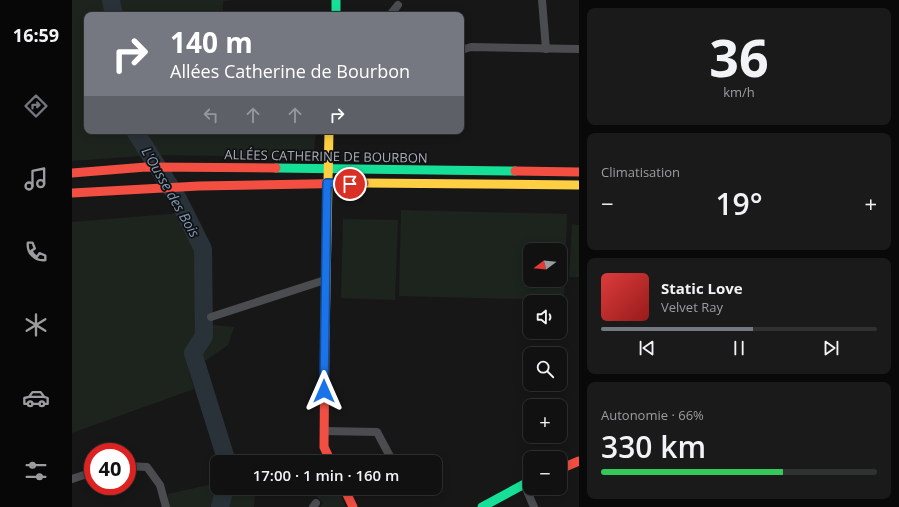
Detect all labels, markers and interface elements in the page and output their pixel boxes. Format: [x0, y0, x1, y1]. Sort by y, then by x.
text: 36 [709, 21, 769, 92]
text: 16:59 [13, 23, 59, 47]
text: 140 m [170, 23, 253, 61]
icon: right [104, 28, 156, 80]
text: Allées Catherine de Bourbon [170, 59, 410, 83]
text: km/h [723, 83, 755, 101]
icon: directions [22, 92, 50, 120]
icon: left [200, 104, 222, 126]
icon: ahead [242, 104, 264, 126]
icon: ahead [284, 104, 306, 126]
icon: right [326, 104, 348, 126]
water label: L'Ousse des Bois [137, 143, 205, 241]
street label: ALLÉES CATHERINE DE BOURBON [224, 145, 428, 167]
text: Climatisation [601, 163, 680, 181]
icon: music [22, 165, 50, 193]
pin [333, 167, 367, 201]
icon: arrive [339, 173, 361, 195]
text: 19° [715, 183, 763, 224]
text: − [601, 188, 614, 218]
text: + [864, 188, 877, 218]
icon: phone [22, 238, 50, 266]
north arrow [523, 243, 567, 287]
map controls [523, 243, 567, 495]
text: Static Love [661, 278, 743, 298]
button: sound [523, 295, 567, 339]
text: Velvet Ray [661, 298, 723, 316]
icon: climate [22, 311, 50, 339]
icon: previous [636, 337, 658, 359]
icon: pause [728, 337, 750, 359]
icon: next [820, 337, 842, 359]
button: search [523, 347, 567, 391]
position arrow [303, 370, 345, 412]
icon: car [22, 384, 50, 412]
button: + [523, 399, 567, 443]
text: Autonomie · 66% [601, 406, 704, 424]
text: 330 km [601, 426, 706, 467]
speed limit sign: 40 [84, 443, 136, 495]
button: − [523, 451, 567, 495]
icon: filters [22, 457, 50, 485]
text: 17:00 · 1 min · 160 m [253, 465, 399, 485]

